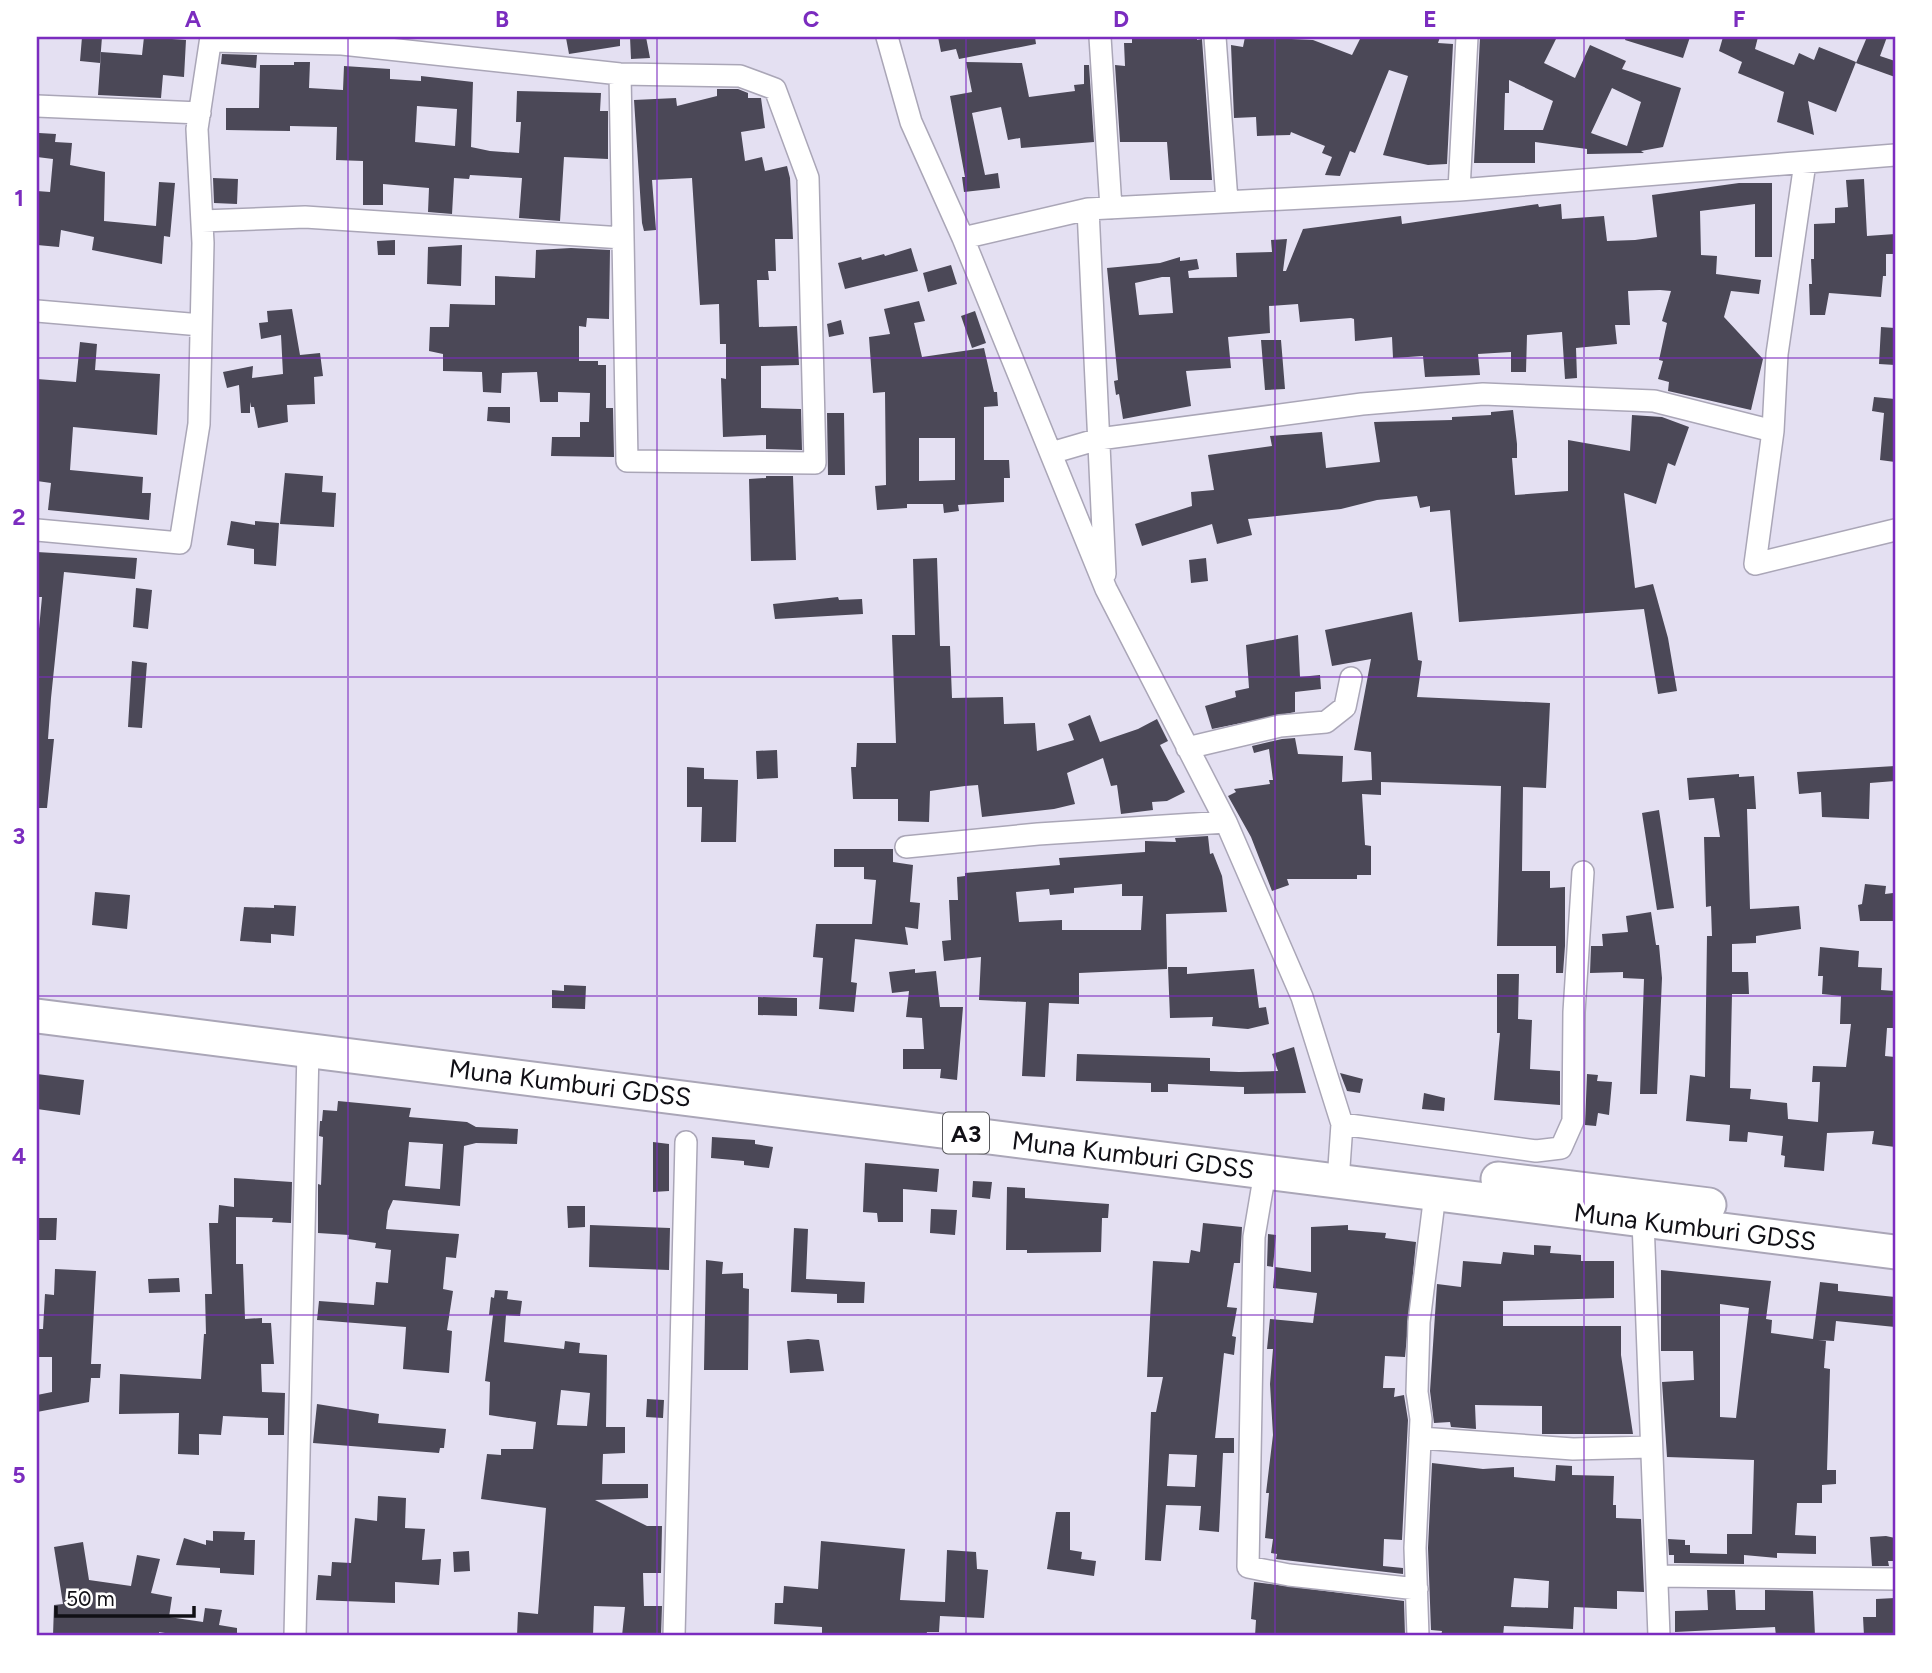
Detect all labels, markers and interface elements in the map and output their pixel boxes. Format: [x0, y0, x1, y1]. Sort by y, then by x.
text: A [185, 5, 202, 33]
text: B [495, 5, 509, 33]
text: C [803, 5, 820, 33]
text: D [1113, 5, 1129, 33]
text: E [1423, 5, 1437, 33]
text: F [1733, 5, 1746, 33]
text: 1 [14, 184, 24, 212]
text: 2 [12, 503, 26, 531]
text: 3 [13, 822, 25, 850]
street label: Muna Kumburi GDSS [447, 1052, 693, 1114]
road number: A3 [943, 1112, 989, 1154]
street label: Muna Kumburi GDSS [1010, 1124, 1256, 1186]
text: 4 [12, 1142, 26, 1170]
street label: Muna Kumburi GDSS [1572, 1196, 1818, 1258]
text: 5 [12, 1461, 26, 1489]
scale bar [56, 1575, 194, 1619]
text: 50 m [66, 1586, 115, 1611]

